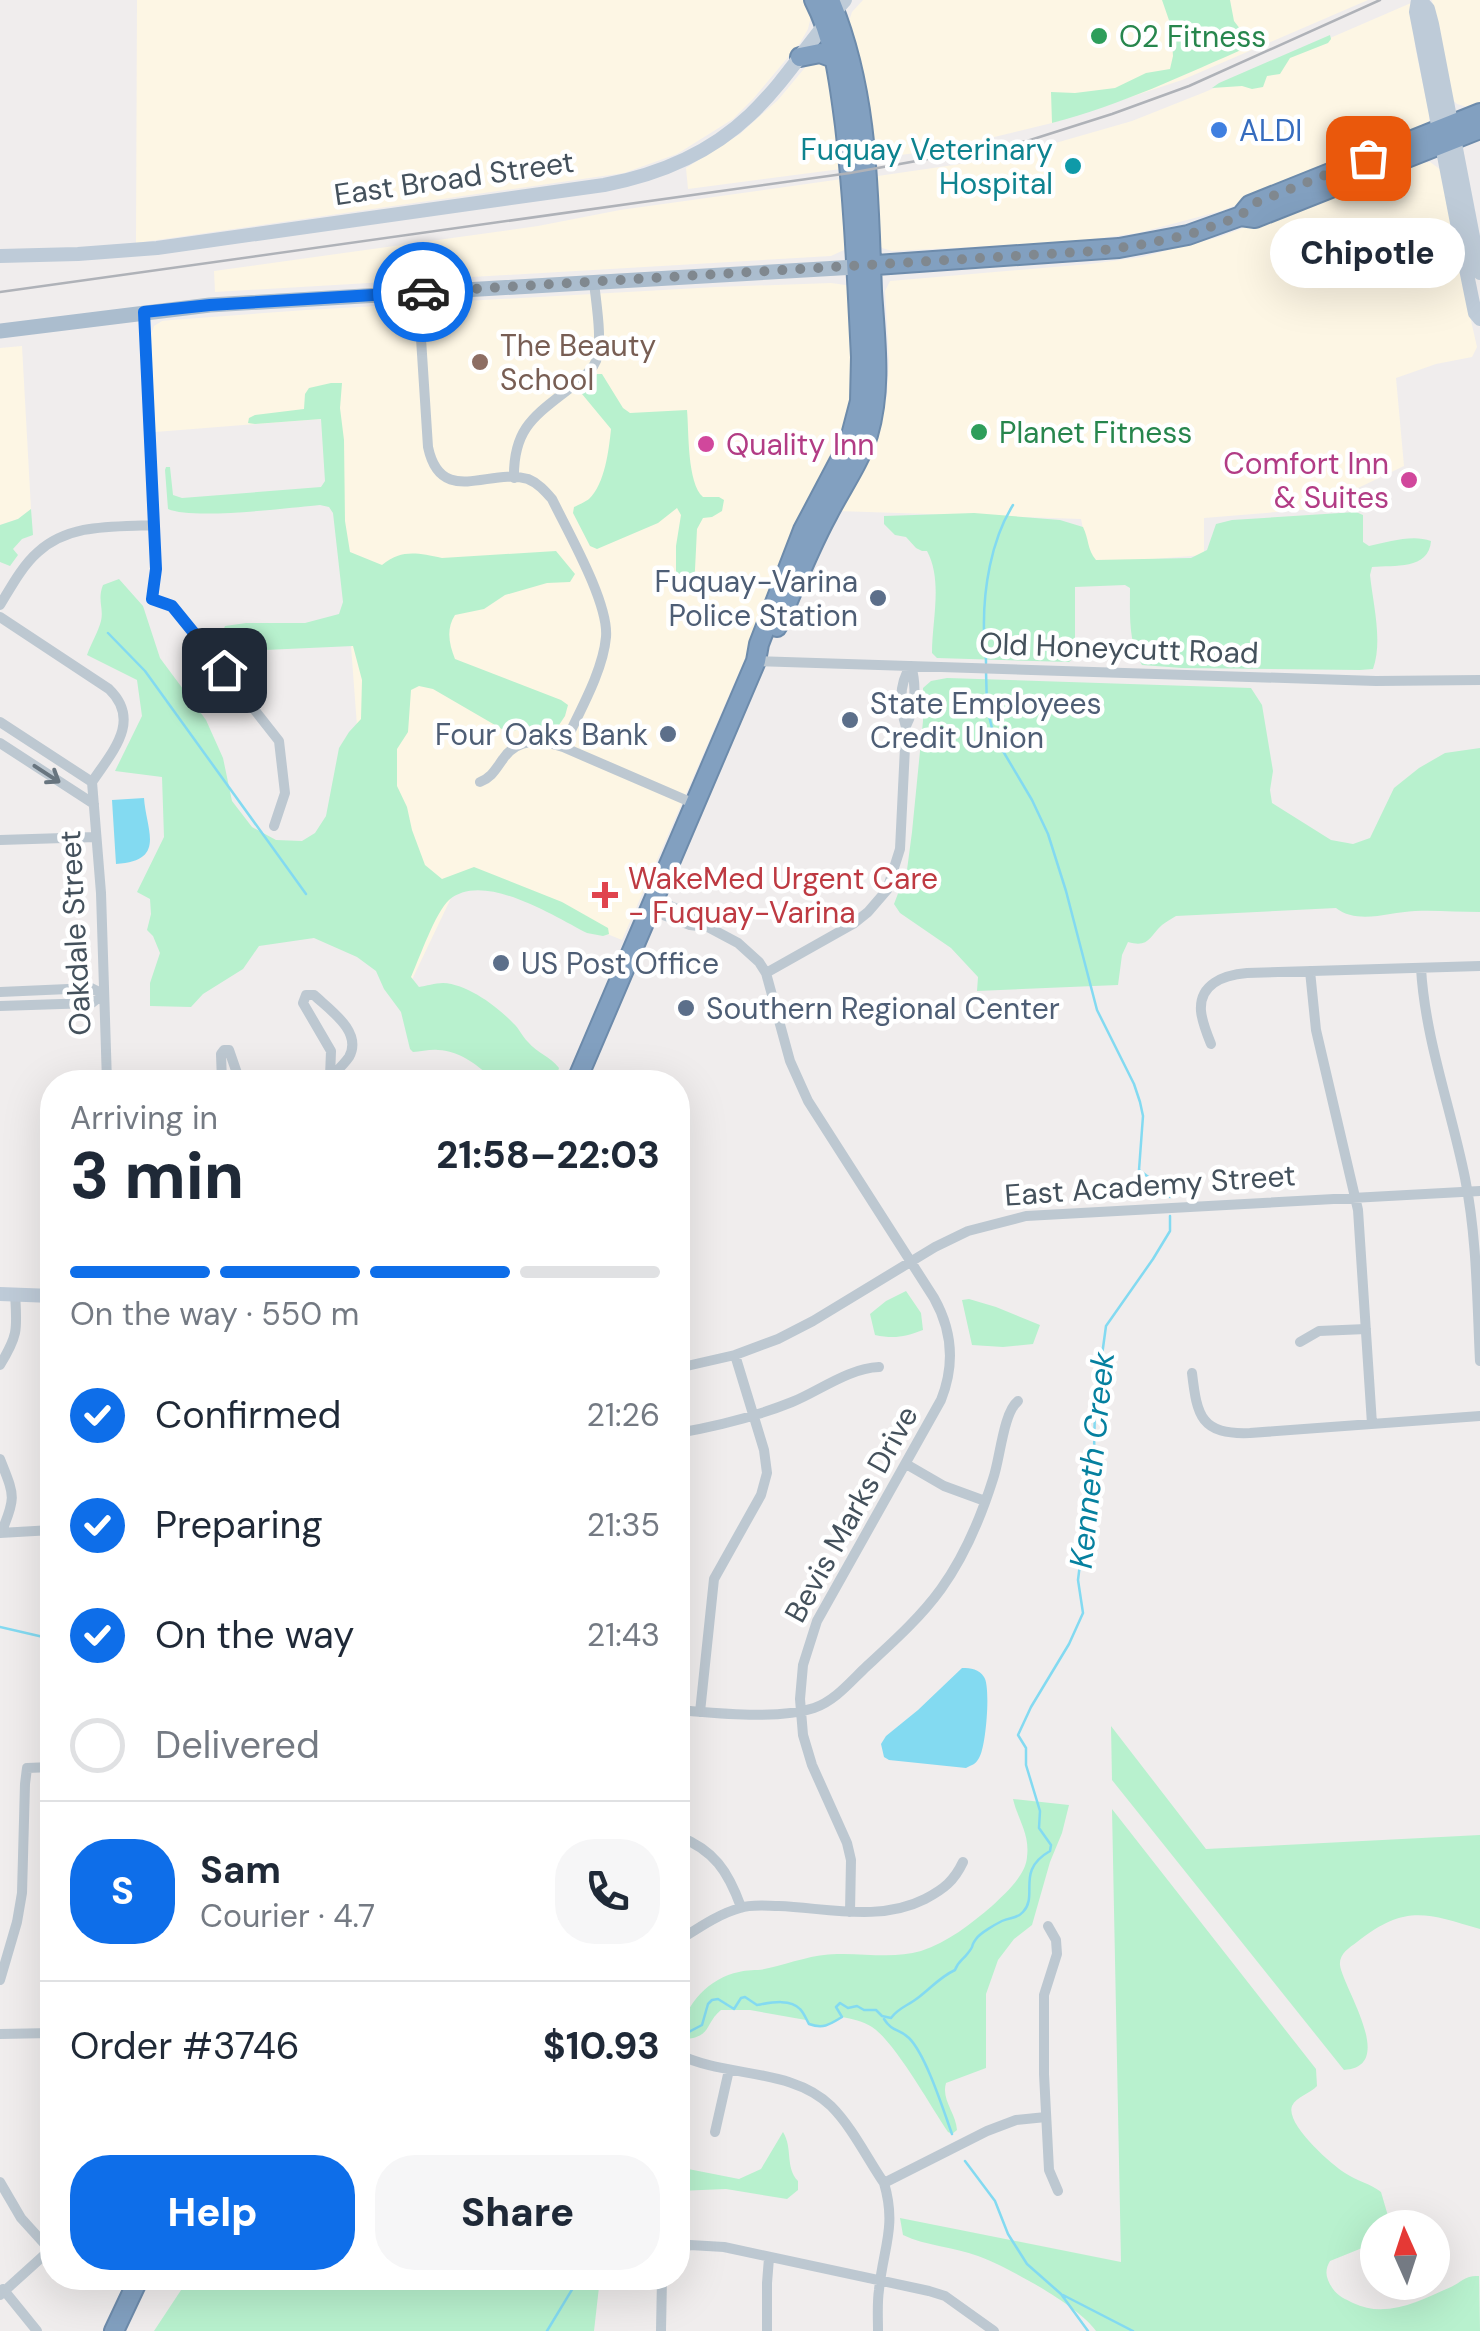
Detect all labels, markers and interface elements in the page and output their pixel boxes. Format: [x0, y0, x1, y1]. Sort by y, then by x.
place label: O2 Fitness [1119, 17, 1266, 56]
marker: O2 Fitness [1088, 25, 1110, 47]
place label: ALDI [1239, 111, 1302, 150]
pin [1326, 116, 1411, 201]
marker: ALDI [1208, 119, 1230, 141]
place label: Fuquay Veterinary Hospital [801, 130, 1053, 203]
icon: bag [1341, 131, 1396, 186]
street label: East Broad Street [331, 142, 577, 214]
marker: Fuquay Veterinary Hospital [1062, 155, 1084, 177]
callout: Chipotle [1270, 218, 1466, 288]
text: Chipotle [1300, 232, 1435, 274]
courier [373, 242, 473, 342]
icon: car [396, 265, 451, 320]
place label: The Beauty School [500, 326, 656, 399]
marker: The Beauty School [469, 351, 491, 373]
place label: Planet Fitness [999, 413, 1192, 452]
marker: Planet Fitness [968, 421, 990, 443]
place label: Quality Inn [726, 425, 875, 464]
marker: Quality Inn [695, 433, 717, 455]
place label: Comfort Inn & Suites [1223, 444, 1389, 517]
marker: Comfort Inn & Suites [1398, 469, 1420, 491]
place label: Fuquay-Varina Police Station [655, 562, 858, 635]
marker: Fuquay-Varina Police Station [867, 587, 889, 609]
street label: Old Honeycutt Road [979, 624, 1259, 672]
pin [182, 628, 267, 713]
icon: home [197, 643, 252, 698]
place label: State Employees Credit Union [870, 684, 1102, 757]
marker: State Employees Credit Union [839, 709, 861, 731]
place label: Four Oaks Bank [435, 715, 648, 754]
marker: Four Oaks Bank [657, 723, 679, 745]
one-way arrow [33, 763, 61, 784]
street label: Oakdale Street [50, 829, 100, 1037]
place label: WakeMed Urgent Care - Fuquay-Varina [628, 859, 938, 932]
marker: WakeMed Urgent Care - Fuquay-Varina [592, 882, 618, 908]
place label: US Post Office [521, 944, 719, 983]
marker: US Post Office [490, 952, 512, 974]
place label: Southern Regional Center [706, 989, 1060, 1028]
marker: Southern Regional Center [675, 997, 697, 1019]
text: Arriving in [70, 1097, 218, 1139]
text: 21:58–22:03 [436, 1130, 660, 1180]
text: 3 min [70, 1134, 244, 1218]
street label: East Academy Street [1003, 1155, 1297, 1215]
text: On the way · 550 m [70, 1293, 359, 1335]
water label: Kenneth Creek [1060, 1349, 1124, 1570]
icon: check [70, 1388, 125, 1443]
text: Confirmed [155, 1390, 341, 1440]
text: 21:26 [587, 1394, 660, 1436]
street label: Bevis Marks Drive [775, 1399, 927, 1629]
icon: check [70, 1498, 125, 1553]
text: Preparing [155, 1500, 323, 1550]
text: 21:35 [587, 1504, 660, 1546]
icon: check [70, 1608, 125, 1663]
text: On the way [155, 1610, 354, 1660]
text: 21:43 [587, 1614, 660, 1656]
text: Delivered [155, 1720, 320, 1770]
button: phone [555, 1839, 660, 1944]
text: Sam [200, 1845, 281, 1895]
text: S [111, 1866, 134, 1916]
text: Courier · 4.7 [200, 1895, 375, 1937]
text: Order #3746 [70, 2021, 300, 2071]
text: $10.93 [543, 2021, 660, 2071]
button: Help [70, 2155, 355, 2270]
button: Share [375, 2155, 660, 2270]
north arrow [1360, 2210, 1450, 2300]
map controls [1360, 2210, 1450, 2300]

